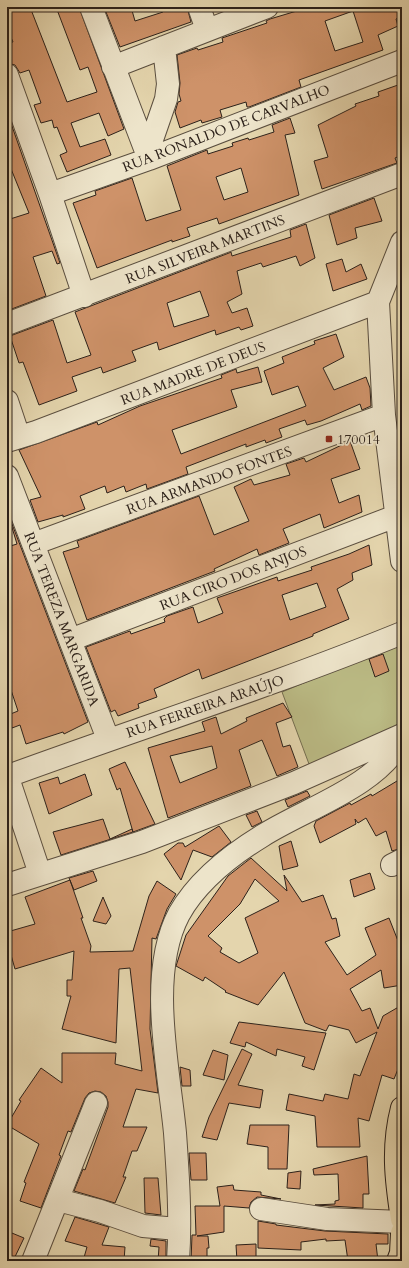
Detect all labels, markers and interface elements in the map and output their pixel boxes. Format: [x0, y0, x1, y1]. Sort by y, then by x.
street label: RUA RONALDO DE CARVALHO [120, 80, 333, 177]
street label: RUA SILVEIRA MARTINS [123, 210, 288, 289]
street label: RUA MADRE DE DEUS [118, 337, 268, 410]
place label: 170014 [337, 430, 380, 449]
marker: 170014 [324, 434, 334, 444]
street label: RUA ARMANDO FONTES [124, 442, 295, 519]
street label: RUA TEREZA MARGARIDA [19, 529, 104, 709]
street label: RUA CIRO DOS ANJOS [157, 542, 309, 615]
street label: RUA FERREIRA ARAÚJO [124, 671, 287, 742]

